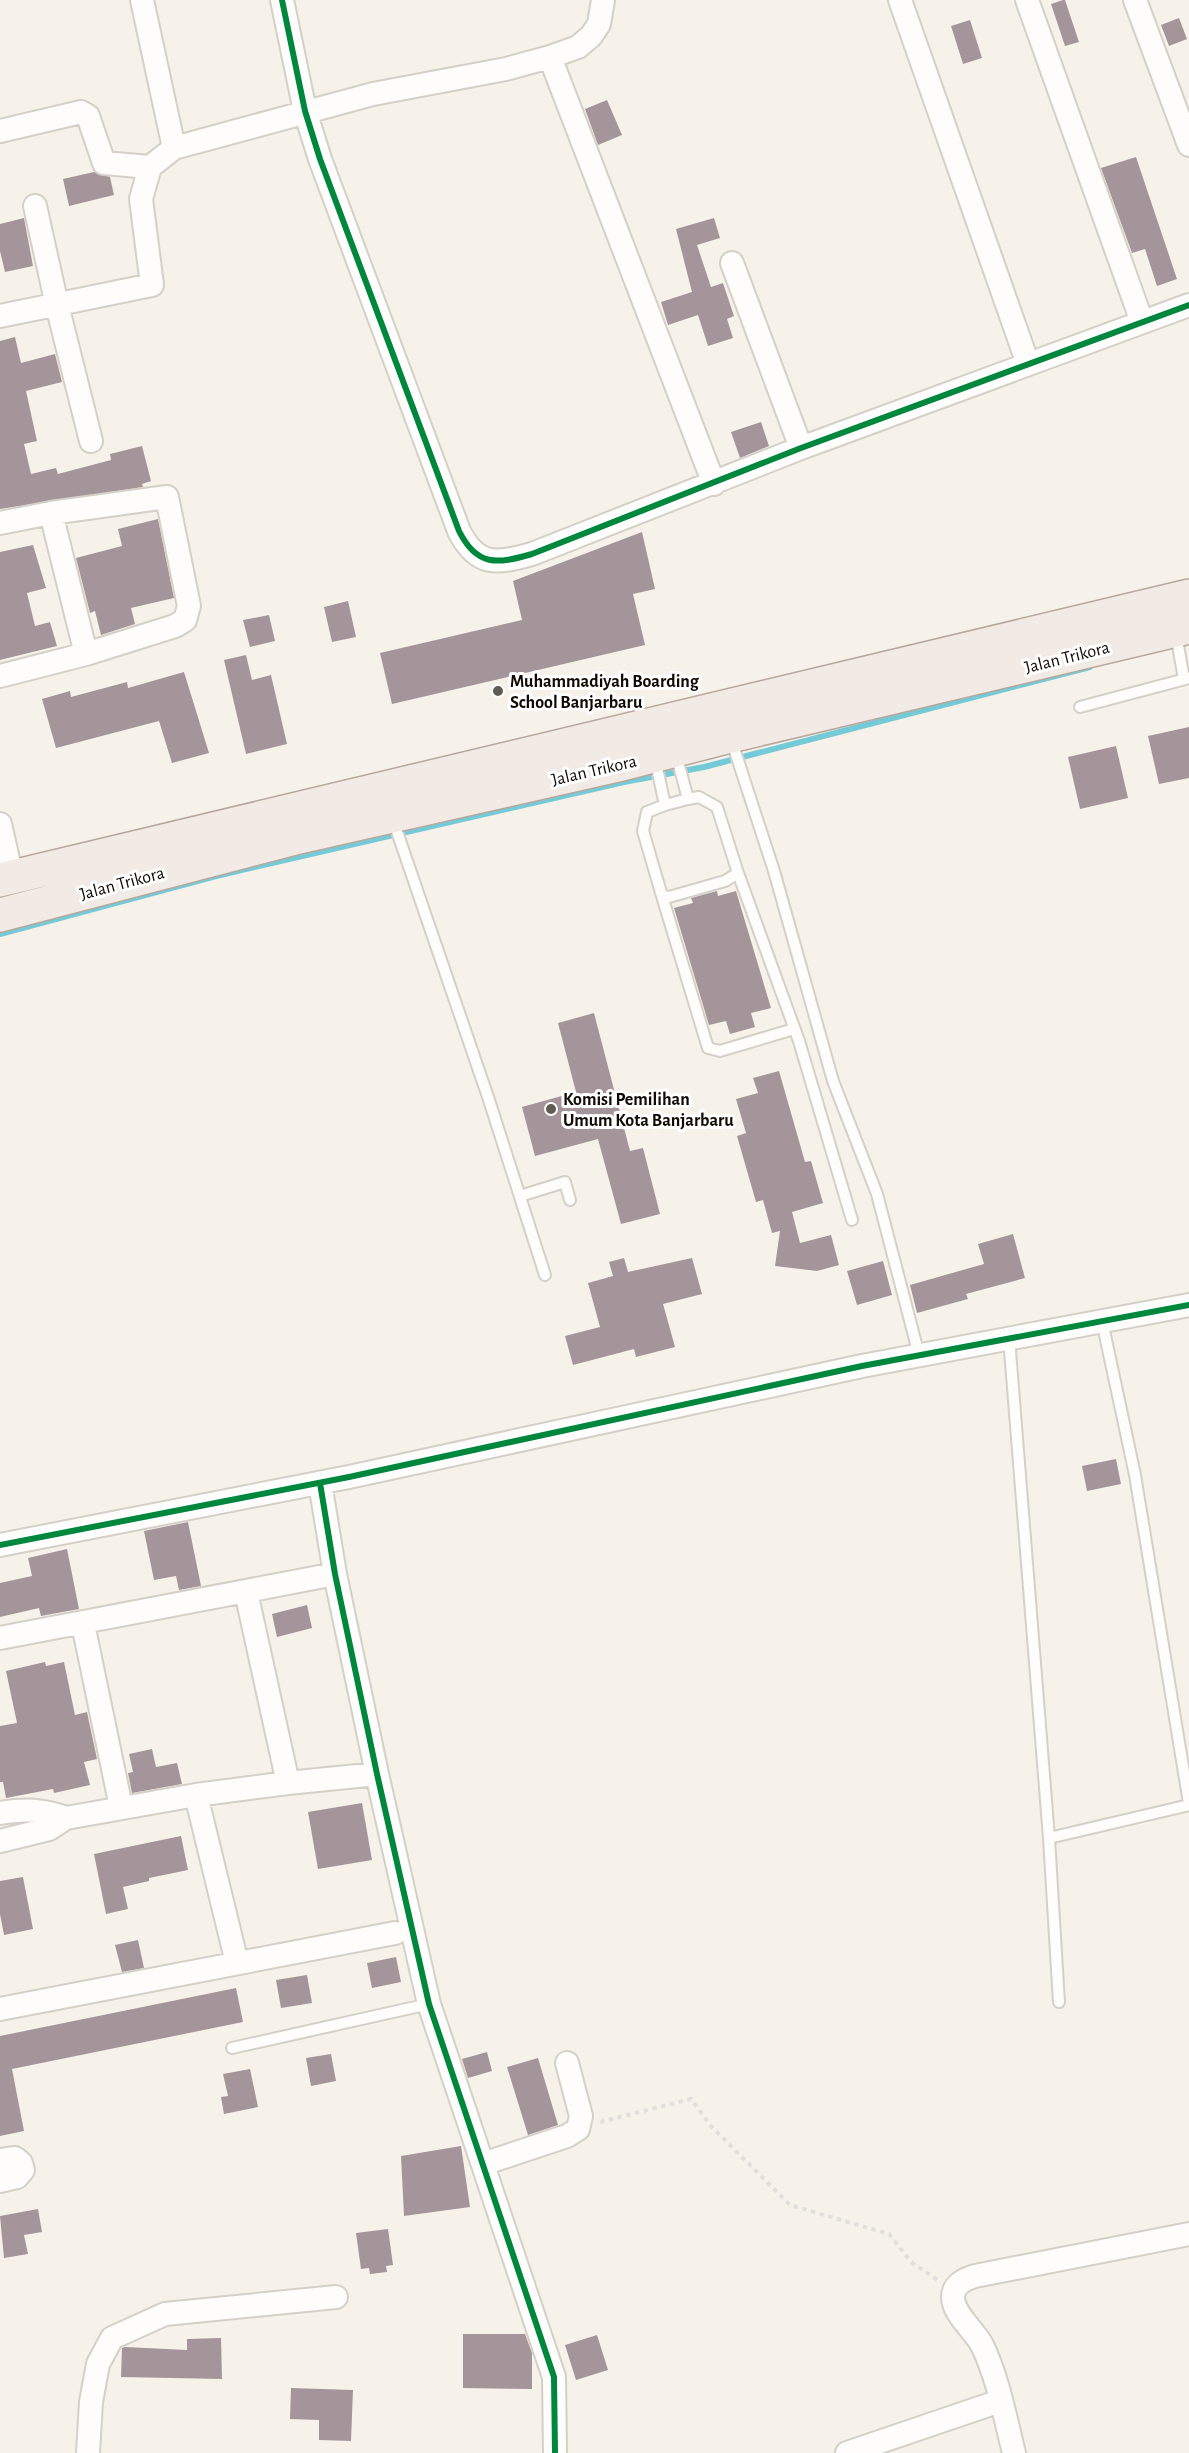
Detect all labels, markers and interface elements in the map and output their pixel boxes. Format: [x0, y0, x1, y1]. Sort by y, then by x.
street label: Jalan Trikora [1023, 639, 1112, 677]
place label: Muhammadiyah Boarding School Banjarbaru [510, 673, 700, 712]
marker: Muhammadiyah Boarding School Banjarbaru [491, 684, 505, 698]
street label: Jalan Trikora [550, 752, 639, 790]
street label: Jalan Trikora [78, 864, 166, 904]
place label: Komisi Pemilihan Umum Kota Banjarbaru [563, 1091, 734, 1130]
marker: Komisi Pemilihan Umum Kota Banjarbaru [544, 1102, 558, 1116]

